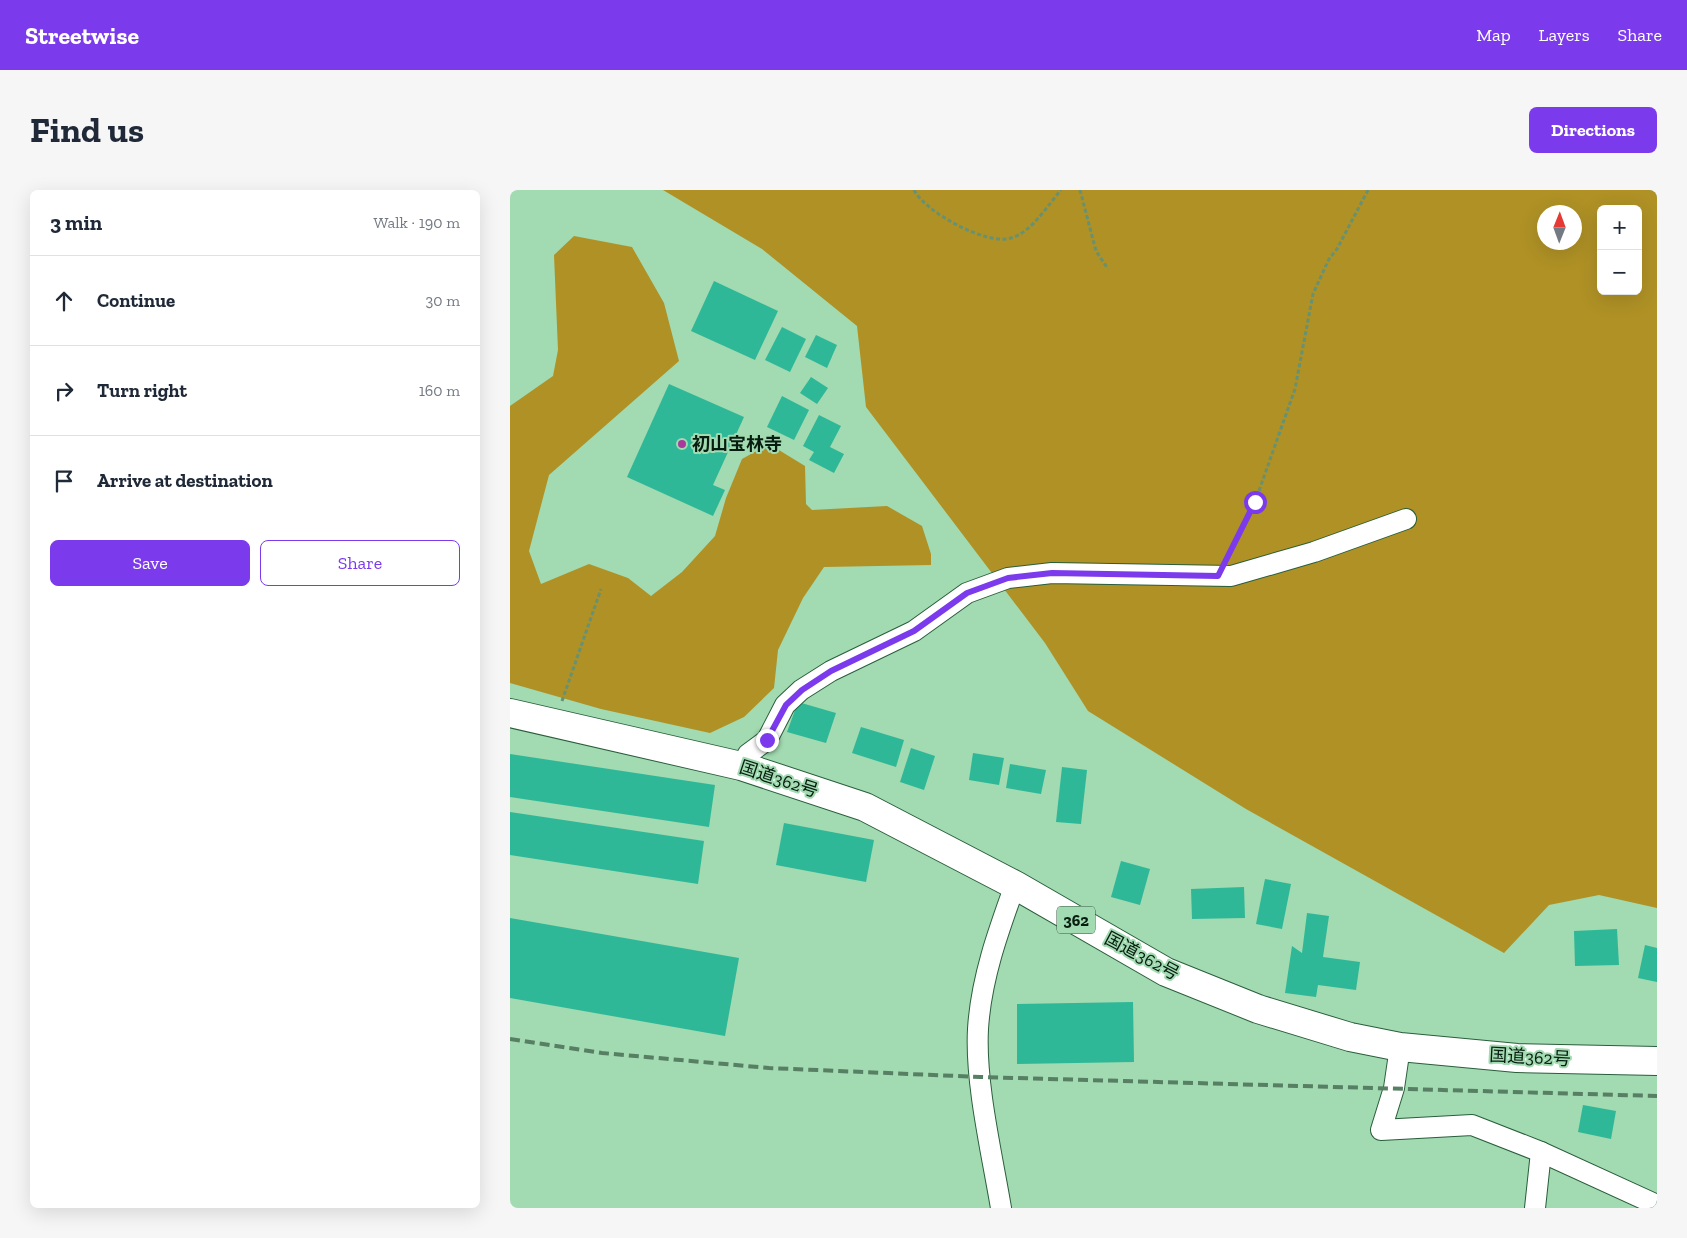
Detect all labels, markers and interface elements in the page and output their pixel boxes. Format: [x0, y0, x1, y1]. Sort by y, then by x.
text: Streetwise [25, 21, 139, 50]
text: Map [1476, 24, 1511, 46]
text: Layers [1539, 24, 1590, 46]
text: Share [1618, 24, 1662, 46]
button: Directions [1529, 107, 1657, 153]
text: Find us [30, 109, 144, 151]
north arrow [1537, 205, 1582, 250]
map controls [1597, 205, 1642, 295]
button: + [1597, 205, 1642, 250]
text: 3 min [50, 210, 102, 235]
text: Walk · 190 m [373, 213, 460, 232]
button: − [1597, 250, 1642, 295]
icon: ahead [50, 287, 78, 315]
text: Continue [97, 289, 175, 312]
text: 30 m [426, 291, 460, 310]
icon: right [50, 377, 78, 405]
text: Turn right [97, 379, 187, 402]
text: 160 m [419, 381, 460, 400]
place label: 初山宝林寺 [692, 433, 782, 455]
marker: 初山宝林寺 [676, 438, 688, 450]
icon: arrive [50, 467, 78, 495]
text: Arrive at destination [97, 469, 273, 492]
route start [1244, 491, 1267, 514]
button: Save [50, 540, 250, 586]
button: Share [260, 540, 460, 586]
route end [756, 729, 779, 752]
street label: 国道362号 [737, 756, 821, 802]
road number: 362 [1057, 906, 1095, 934]
street label: 国道362号 [1101, 927, 1183, 985]
street label: 国道362号 [1489, 1044, 1571, 1070]

